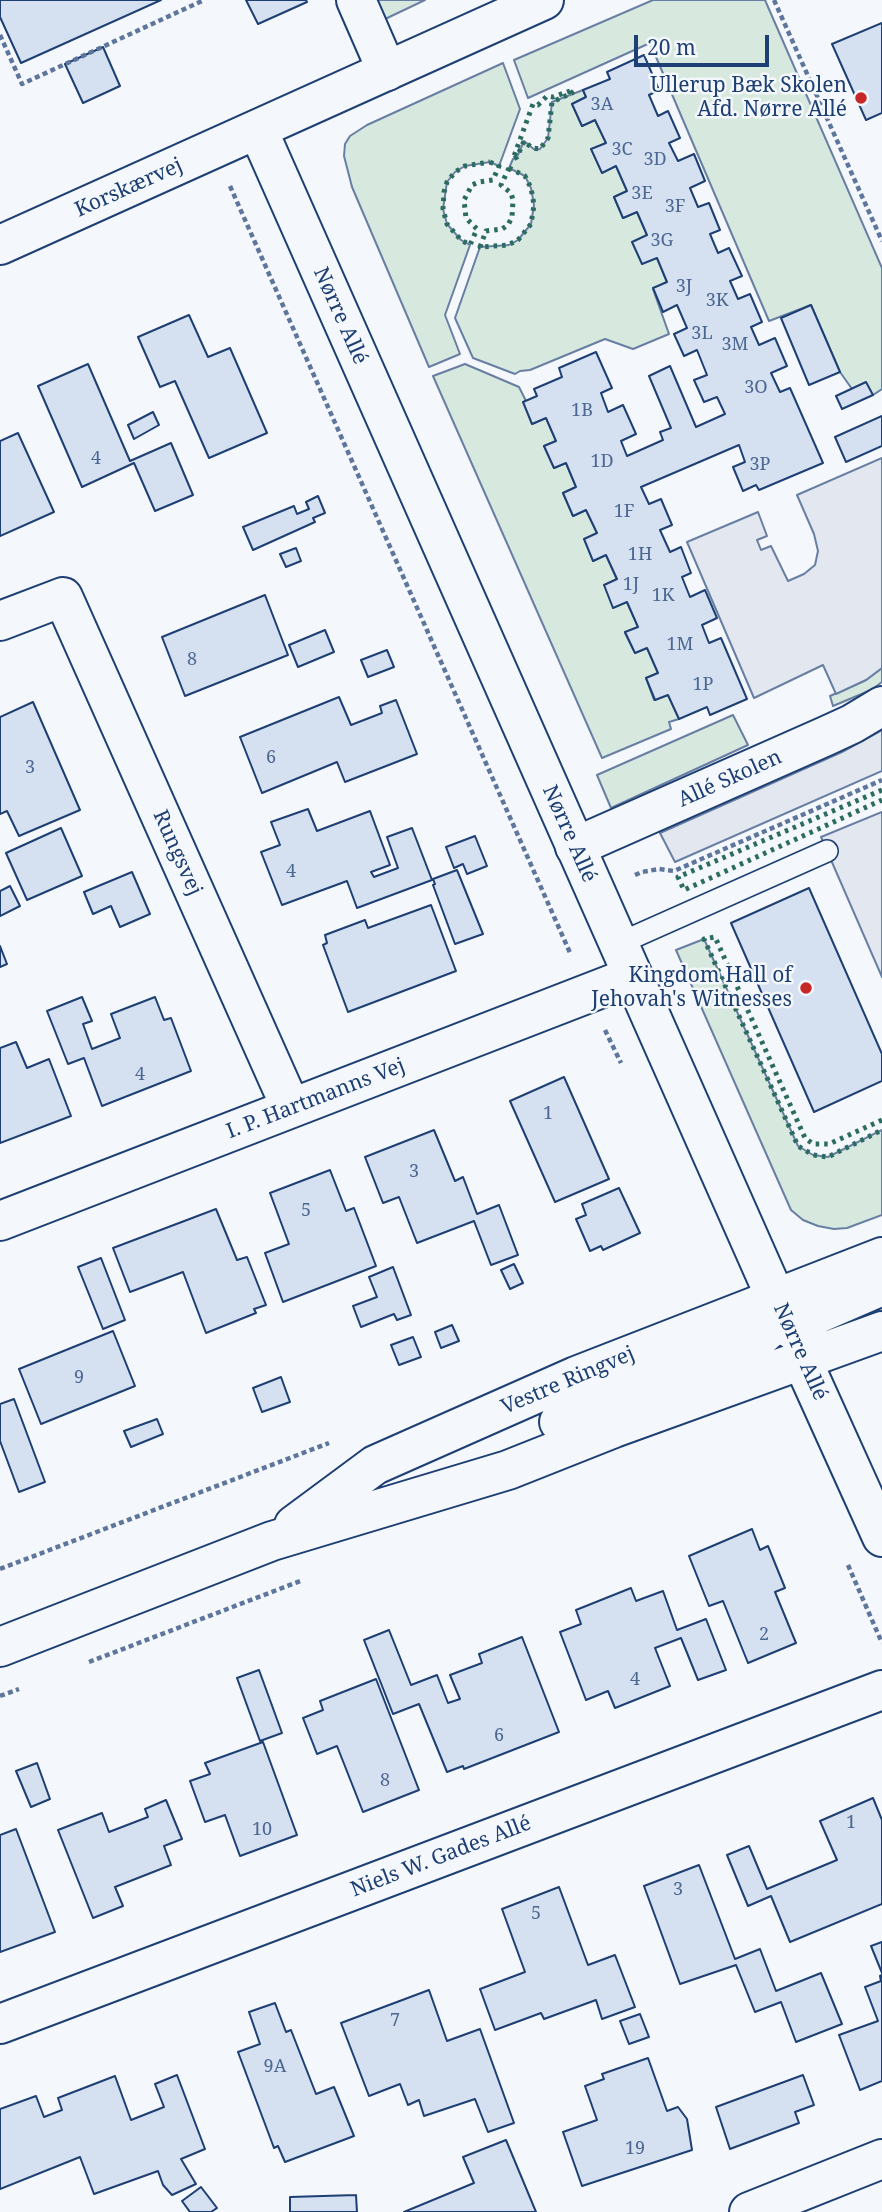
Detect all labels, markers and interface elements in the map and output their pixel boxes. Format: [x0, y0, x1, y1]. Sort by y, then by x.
scale bar [637, 21, 772, 65]
text: 20 m [647, 33, 696, 61]
place label: Ullerup Bæk Skolen Afd. Nørre Allé [650, 73, 847, 123]
marker: Ullerup Bæk Skolen Afd. Nørre Allé [853, 90, 869, 106]
house number: 3A [591, 94, 613, 116]
house number: 3C [611, 139, 633, 161]
house number: 3D [643, 149, 667, 171]
street label: Korskærvej [71, 153, 187, 223]
house number: 3E [631, 183, 653, 205]
house number: 3F [665, 196, 685, 218]
house number: 3G [651, 230, 673, 252]
street label: Nørre Allé [307, 264, 373, 368]
house number: 3J [676, 276, 692, 298]
house number: 3K [706, 290, 728, 312]
house number: 3L [691, 323, 713, 345]
house number: 3M [722, 334, 748, 356]
house number: 3O [744, 377, 768, 399]
house number: 1B [571, 400, 593, 422]
house number: 4 [91, 448, 101, 470]
house number: 1D [590, 451, 614, 473]
house number: 3P [750, 454, 770, 476]
house number: 1F [614, 501, 634, 523]
house number: 1H [628, 544, 652, 566]
house number: 1J [623, 574, 639, 596]
house number: 1K [652, 585, 674, 607]
house number: 1M [667, 634, 693, 656]
house number: 8 [187, 649, 197, 671]
house number: 1P [693, 674, 713, 696]
street label: Allé Skolen [674, 745, 786, 813]
house number: 6 [266, 747, 276, 769]
house number: 3 [25, 757, 35, 779]
street label: Nørre Allé [536, 782, 602, 886]
street label: Rungsvej [147, 806, 207, 900]
house number: 4 [286, 861, 296, 883]
place label: Kingdom Hall of Jehovah's Witnesses [591, 963, 792, 1013]
marker: Kingdom Hall of Jehovah's Witnesses [798, 980, 814, 996]
street label: I. P. Hartmanns Vej [223, 1053, 409, 1145]
house number: 4 [135, 1064, 145, 1086]
house number: 1 [543, 1103, 553, 1125]
house number: 3 [409, 1161, 419, 1183]
house number: 5 [301, 1200, 311, 1222]
street label: Nørre Allé [767, 1300, 833, 1404]
street label: Vestre Ringvej [497, 1342, 639, 1420]
house number: 9 [74, 1367, 84, 1389]
house number: 2 [759, 1624, 769, 1646]
house number: 4 [630, 1669, 640, 1691]
house number: 6 [494, 1725, 504, 1747]
house number: 8 [380, 1770, 390, 1792]
street label: Niels W. Gades Allé [347, 1811, 535, 1903]
house number: 1 [846, 1812, 856, 1834]
house number: 10 [252, 1819, 272, 1841]
house number: 3 [673, 1879, 683, 1901]
house number: 5 [531, 1903, 541, 1925]
house number: 7 [390, 2010, 400, 2032]
house number: 9A [264, 2056, 286, 2078]
house number: 19 [625, 2138, 645, 2160]

